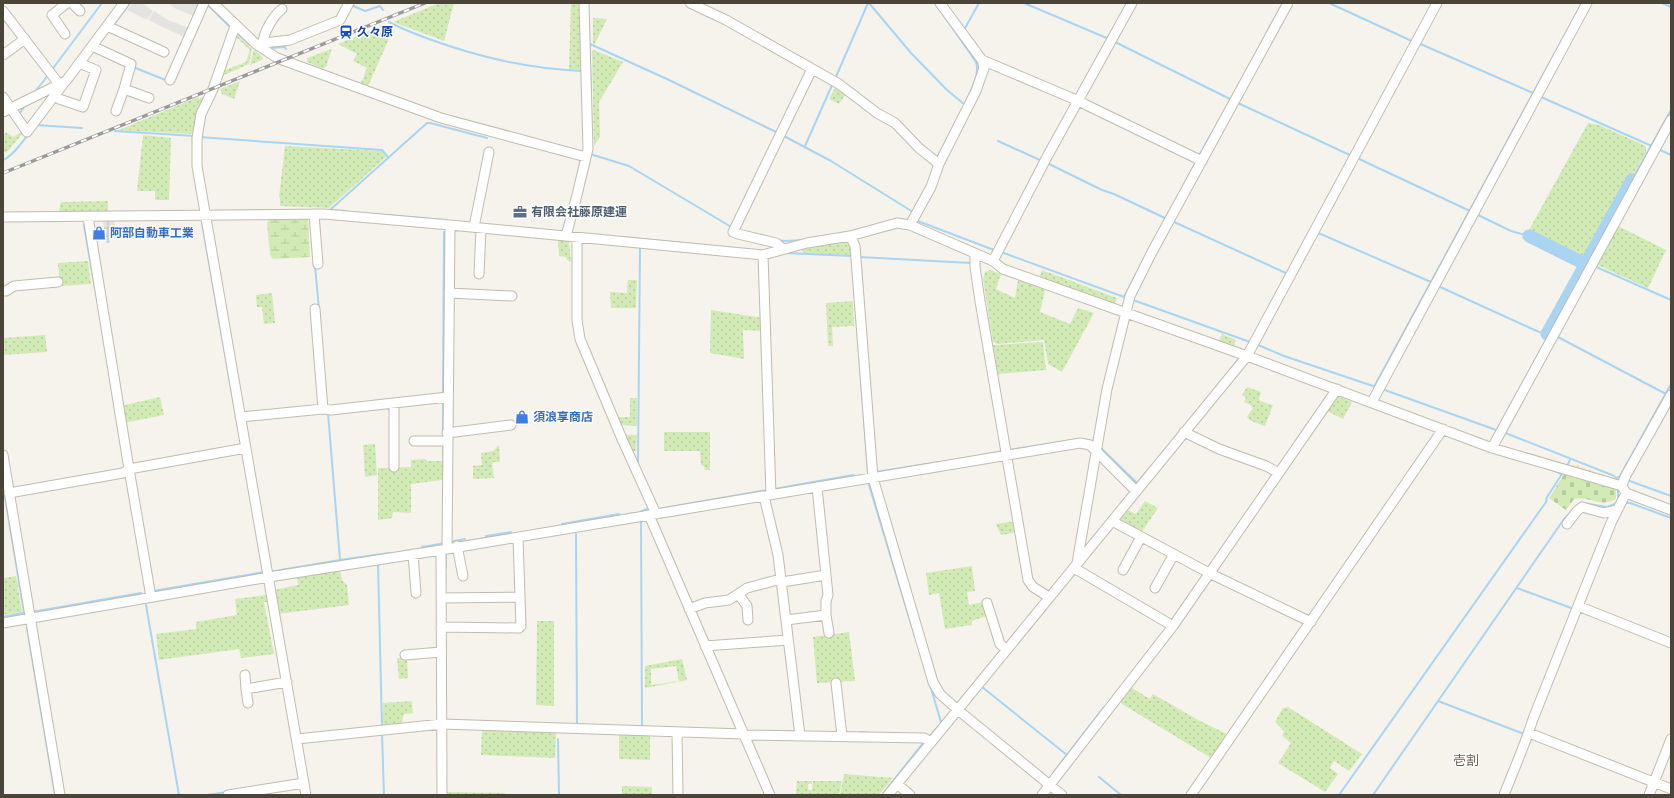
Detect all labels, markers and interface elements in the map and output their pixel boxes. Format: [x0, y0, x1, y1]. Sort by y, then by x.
place label: 久々原 [357, 23, 393, 41]
station icon: 久々原 [338, 24, 354, 40]
place label: 有限会社藤原建運 [531, 203, 627, 221]
office icon: 有限会社藤原建運 [512, 204, 528, 220]
place label: 阿部自動車工業 [110, 224, 194, 242]
shop icon: 阿部自動車工業 [91, 225, 107, 241]
place label: 須浪享商店 [533, 408, 593, 426]
shop icon: 須浪享商店 [514, 409, 530, 425]
district label: 壱割 [1453, 751, 1479, 770]

